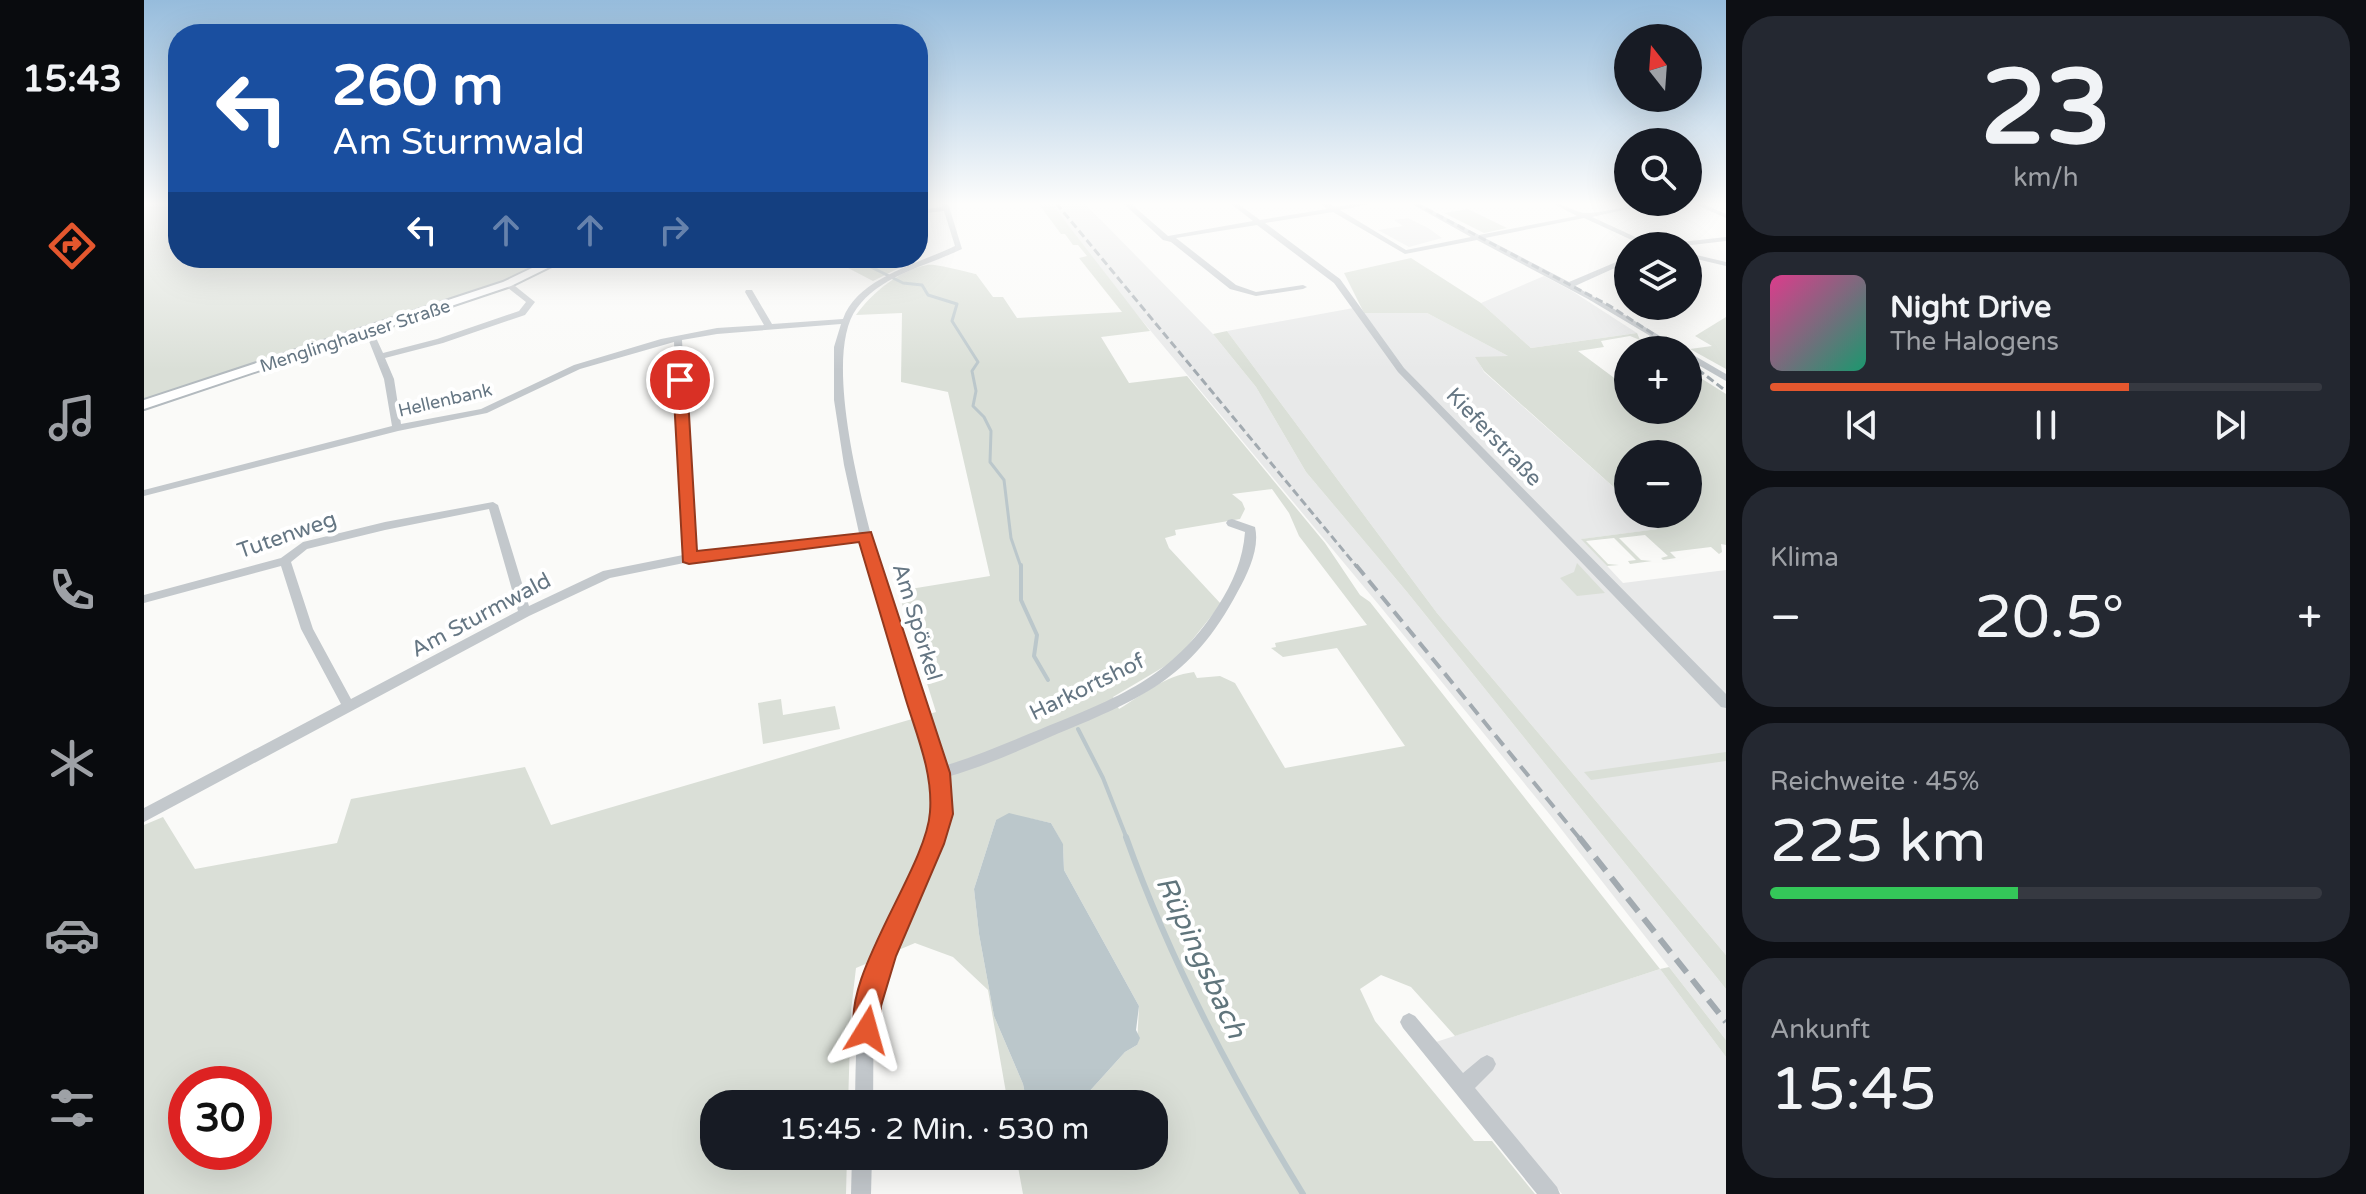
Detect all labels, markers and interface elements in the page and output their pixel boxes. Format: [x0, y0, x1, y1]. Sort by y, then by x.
north arrow [1614, 24, 1702, 112]
map controls [1614, 24, 1702, 528]
text: 23 [1981, 47, 2111, 172]
text: 260 m [332, 53, 503, 120]
icon: left [200, 56, 304, 160]
text: 15:43 [22, 58, 122, 101]
text: Am Sturmwald [332, 121, 585, 164]
button: search [1614, 128, 1702, 216]
text: km/h [2013, 162, 2079, 193]
icon: left [400, 208, 444, 252]
icon: ahead [484, 208, 528, 252]
icon: ahead [568, 208, 612, 252]
icon: right [652, 208, 696, 252]
icon: directions [44, 218, 100, 274]
button: layers [1614, 232, 1702, 320]
text: Night Drive [1890, 289, 2051, 326]
street label: Menglinghauser Straße [257, 295, 453, 377]
text: The Halogens [1890, 326, 2059, 357]
button: + [1614, 336, 1702, 424]
pin [646, 346, 714, 414]
icon: arrive [658, 358, 702, 402]
street label: Hellenbank [396, 378, 494, 422]
street label: Kieferstraße [1441, 382, 1547, 492]
icon: music [44, 390, 100, 446]
icon: previous [1840, 403, 1884, 447]
icon: pause [2024, 403, 2068, 447]
icon: next [2208, 403, 2252, 447]
button: − [1614, 440, 1702, 528]
street label: Tutenweg [234, 506, 340, 564]
text: Klima [1770, 542, 1839, 573]
street label: Am Spörkel [887, 560, 947, 684]
icon: phone [44, 562, 100, 618]
street label: Am Sturmwald [407, 567, 555, 663]
text: 20.5° [1974, 582, 2124, 654]
text: − [1770, 592, 1801, 645]
text: + [2297, 592, 2322, 645]
street label: Harkortshof [1025, 648, 1149, 726]
icon: climate [44, 735, 100, 791]
text: Reichweite · 45% [1770, 766, 1979, 797]
text: 225 km [1770, 806, 1986, 878]
water label: Rüpingsbach [1149, 870, 1254, 1044]
icon: car [44, 907, 100, 963]
position arrow [825, 988, 909, 1072]
text: Ankunft [1770, 1014, 1870, 1045]
text: 15:45 [1770, 1054, 1936, 1126]
speed limit sign: 30 [168, 1066, 272, 1170]
icon: filters [44, 1080, 100, 1136]
text: 15:45 · 2 Min. · 530 m [779, 1111, 1089, 1148]

